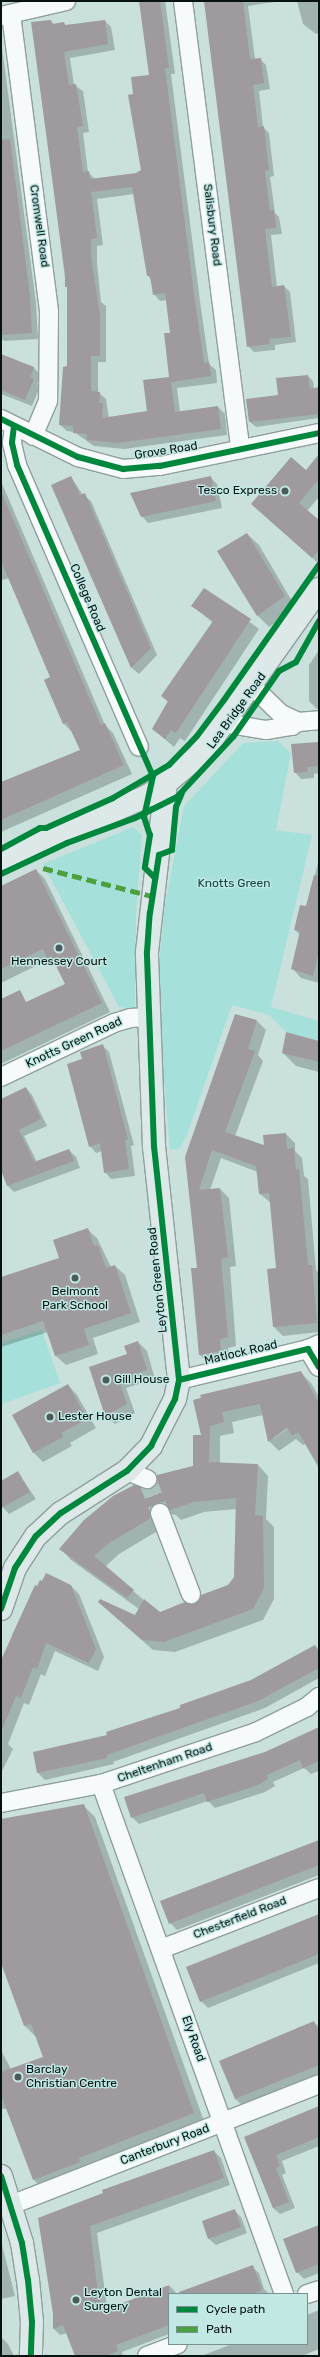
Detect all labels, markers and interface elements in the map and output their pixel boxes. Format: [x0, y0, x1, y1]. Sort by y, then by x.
street label: Salisbury Road [200, 183, 224, 267]
street label: Cromwell Road [26, 184, 52, 268]
street label: Grove Road [133, 439, 199, 463]
place label: Tesco Express [198, 484, 277, 498]
marker: Tesco Express [280, 486, 290, 496]
street label: College Road [66, 562, 108, 634]
street label: Lea Bridge Road [204, 670, 270, 752]
park label: Knotts Green [197, 877, 271, 891]
marker: Hennessey Court [54, 943, 64, 953]
place label: Hennessey Court [11, 955, 107, 969]
street label: Knotts Green Road [24, 1014, 124, 1072]
street label: Leyton Green Road [145, 1226, 171, 1334]
marker: Belmont Park School [70, 1273, 80, 1283]
place label: Belmont Park School [42, 1285, 108, 1313]
street label: Matlock Road [203, 1338, 279, 1368]
place label: Gill House [114, 1373, 169, 1387]
marker: Gill House [101, 1375, 111, 1385]
place label: Lester House [58, 1410, 132, 1424]
marker: Lester House [45, 1412, 55, 1422]
street label: Cheltenham Road [116, 1740, 214, 1786]
street label: Chesterfield Road [191, 1894, 289, 1942]
street label: Ely Road [178, 2014, 208, 2064]
place label: Barclay Christian Centre [26, 2063, 117, 2091]
marker: Barclay Christian Centre [13, 2072, 23, 2082]
street label: Canterbury Road [118, 2121, 212, 2169]
place label: Leyton Dental Surgery [84, 2286, 162, 2314]
legend [168, 2293, 308, 2345]
marker: Leyton Dental Surgery [71, 2295, 81, 2305]
text: Cycle path [206, 2302, 265, 2316]
text: Path [206, 2322, 232, 2336]

